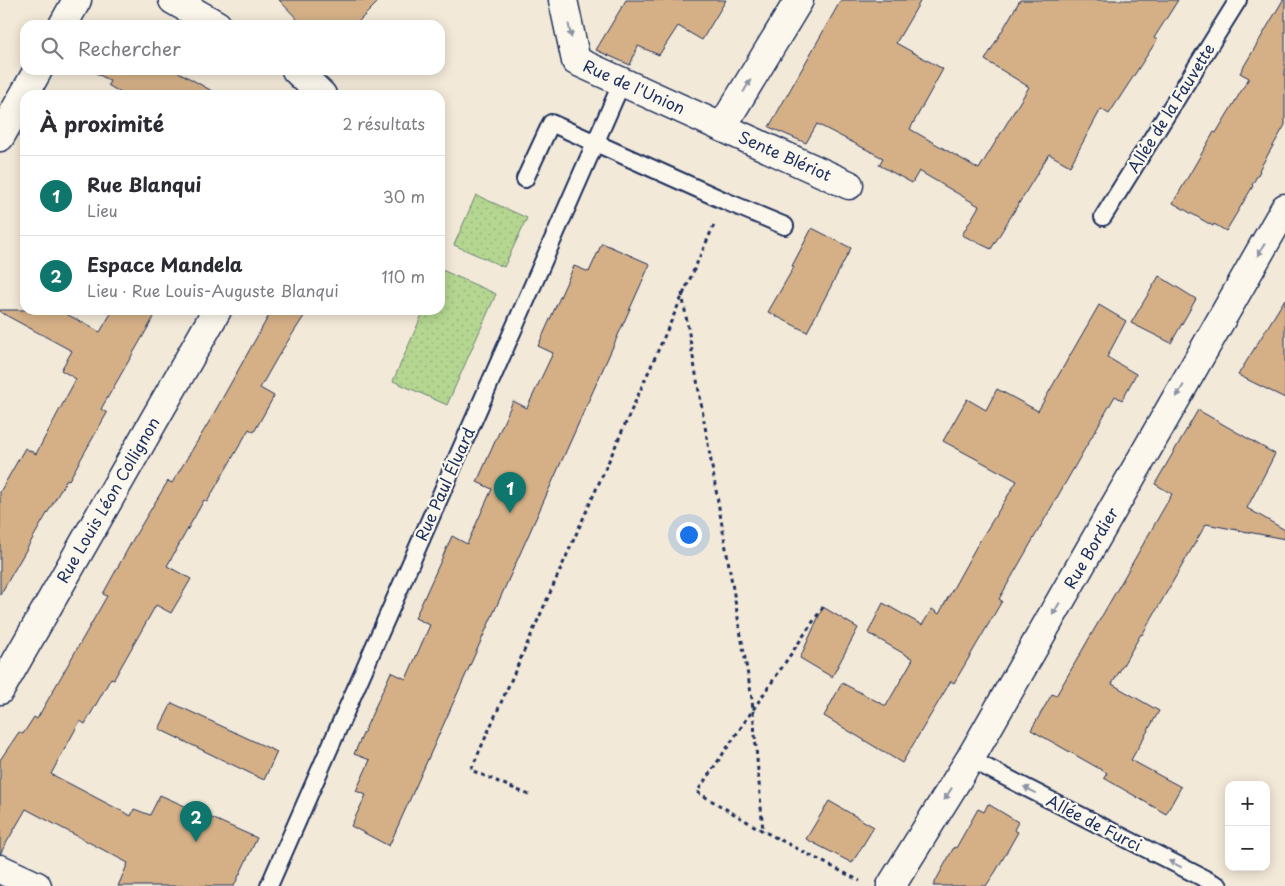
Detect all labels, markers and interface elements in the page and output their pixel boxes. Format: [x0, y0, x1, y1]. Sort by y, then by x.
search box [20, 20, 445, 75]
one-way arrow [566, 23, 574, 39]
icon: search [38, 34, 66, 62]
text: Rechercher [78, 34, 181, 62]
street label: Allée de la Fauvette [1121, 38, 1220, 177]
street label: Rue de l'Union [580, 53, 689, 119]
one-way arrow [743, 79, 752, 92]
text: À proximité [40, 107, 164, 139]
text: 2 résultats [342, 111, 425, 135]
street label: Sente Blériot [735, 124, 836, 186]
text: Rue Blanqui [87, 170, 201, 198]
text: 1 [52, 184, 60, 208]
text: 30 m [383, 184, 425, 208]
text: Lieu [87, 198, 118, 222]
one-way arrow [1256, 244, 1265, 257]
text: Espace Mandela [87, 250, 243, 278]
text: 2 [50, 264, 62, 288]
text: 110 m [382, 264, 425, 288]
text: Lieu · Rue Louis-Auguste Blanqui [87, 278, 339, 302]
one-way arrow [1176, 385, 1185, 398]
street label: Rue Louis Léon Collignon [50, 412, 165, 587]
street label: Rue Paul Éluard [408, 423, 480, 544]
pin: 1 [494, 472, 526, 513]
street label: Rue Bordier [1057, 502, 1123, 593]
your location [676, 522, 702, 548]
one-way arrow [1052, 602, 1061, 615]
map controls [1225, 781, 1270, 871]
button: + [1225, 781, 1270, 826]
one-way arrow [1023, 786, 1038, 794]
one-way arrow [944, 788, 953, 801]
street label: Allée de Furci [1043, 788, 1146, 856]
pin: 2 [180, 801, 212, 842]
button: − [1225, 826, 1270, 871]
one-way arrow [1168, 860, 1182, 868]

